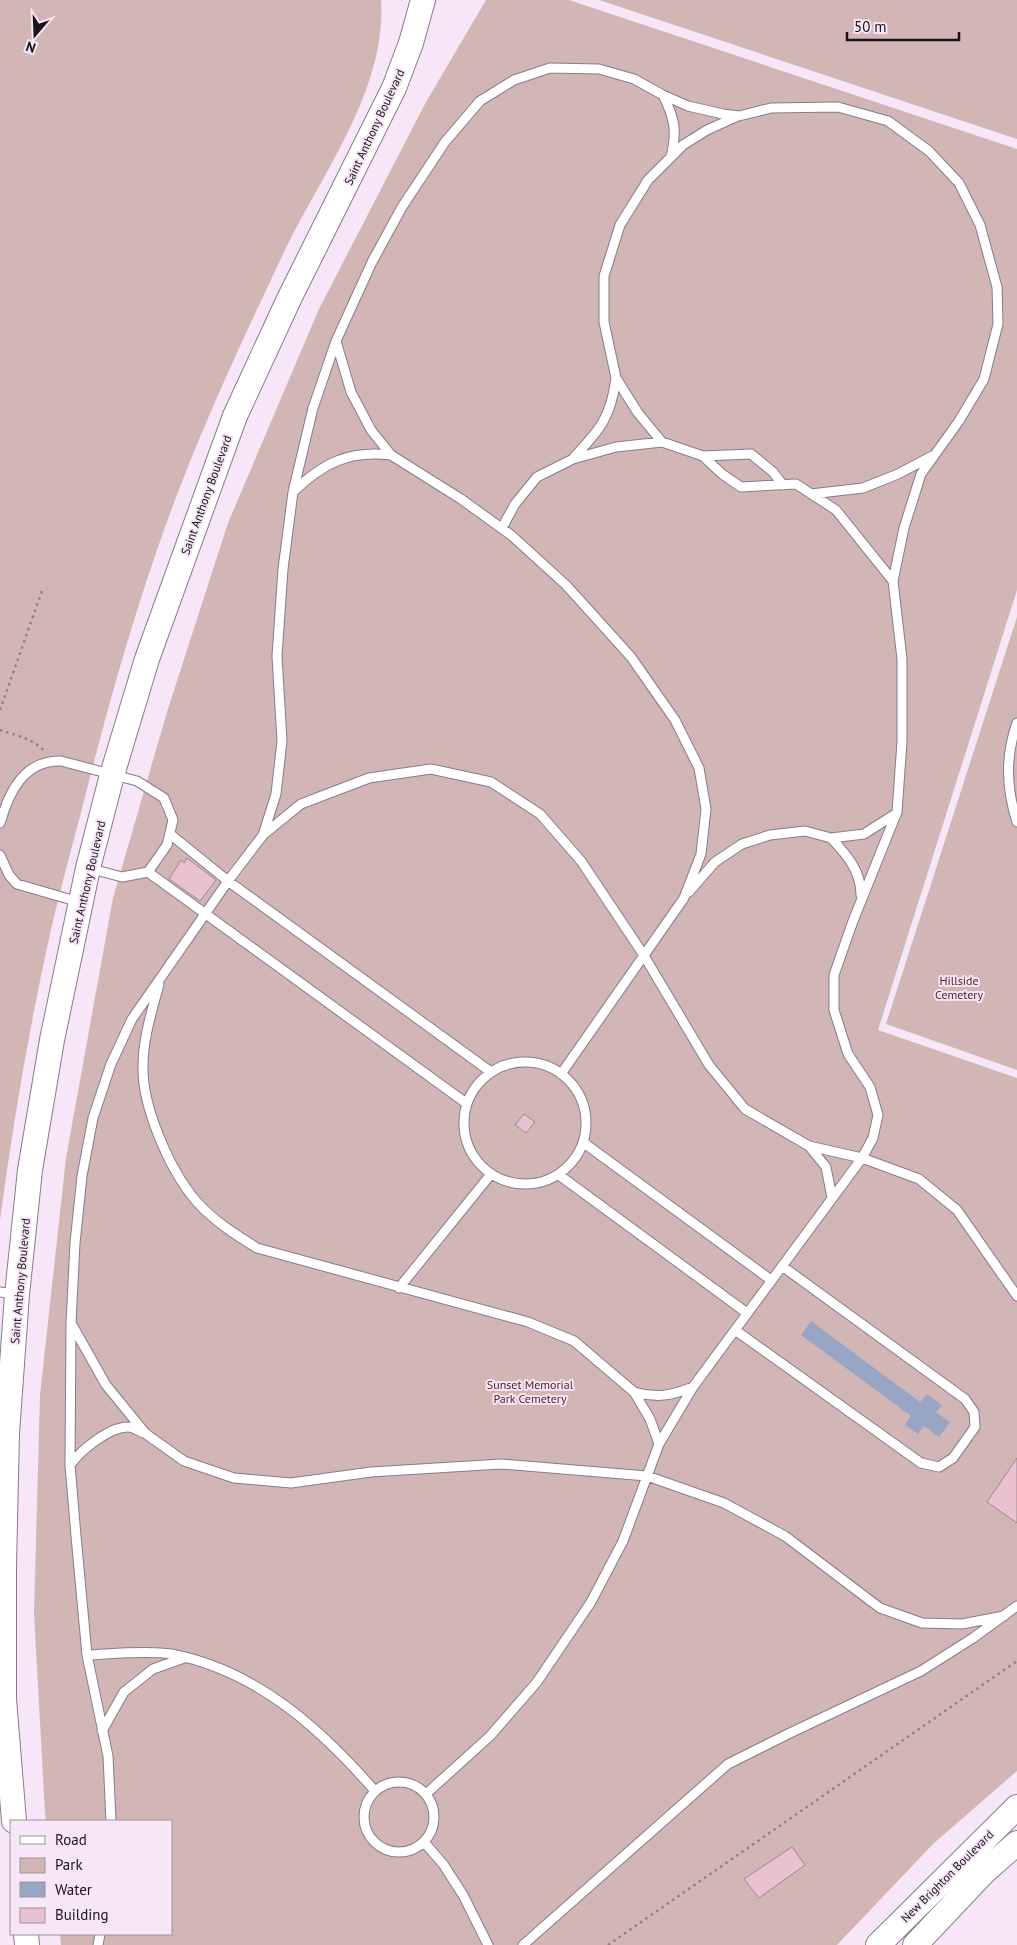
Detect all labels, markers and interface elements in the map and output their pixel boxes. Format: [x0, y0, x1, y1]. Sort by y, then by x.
north arrow [10, 10, 60, 60]
scale bar [847, 10, 960, 42]
text: 50 m [854, 17, 887, 36]
text: N [23, 37, 38, 57]
street label: Saint Anthony Boulevard [341, 67, 407, 187]
street label: Saint Anthony Boulevard [177, 433, 235, 557]
street label: Saint Anthony Boulevard [66, 819, 108, 945]
park label: Hillside Cemetery [935, 973, 983, 1002]
street label: Saint Anthony Boulevard [7, 1218, 33, 1344]
park label: Sunset Memorial Park Cemetery [487, 1377, 574, 1406]
legend [10, 1820, 172, 1935]
street label: New Brighton Boulevard [898, 1827, 996, 1925]
text: Road [55, 1830, 87, 1849]
text: Park [55, 1855, 83, 1874]
text: Water [55, 1880, 92, 1899]
text: Building [55, 1905, 109, 1924]

